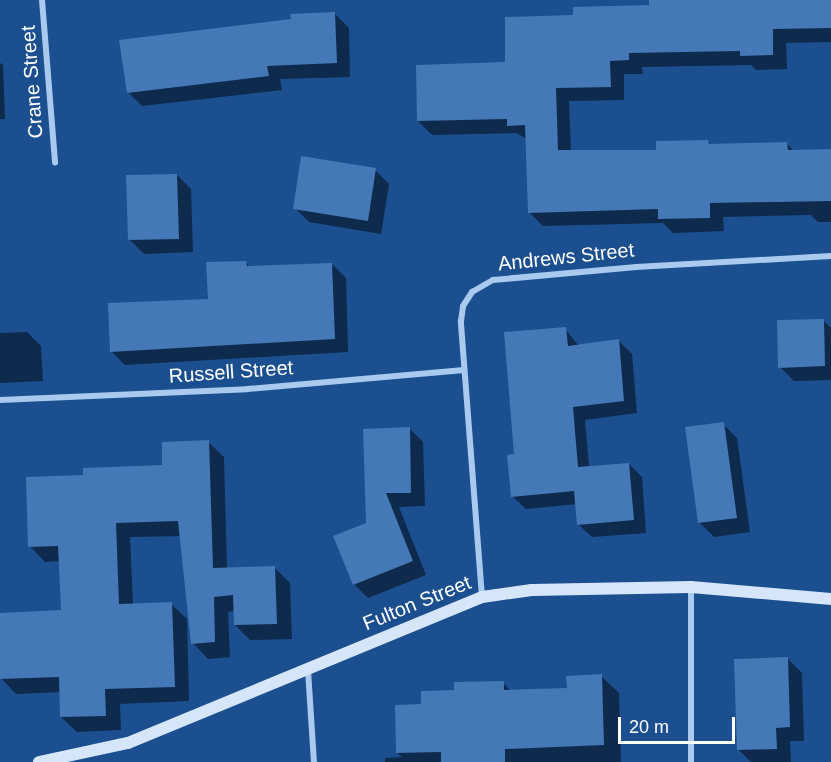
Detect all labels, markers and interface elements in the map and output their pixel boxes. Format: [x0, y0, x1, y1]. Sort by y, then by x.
street label: Crane Street [16, 25, 48, 139]
street label: Andrews Street [497, 238, 635, 276]
street label: Russell Street [168, 356, 294, 388]
street label: Fulton Street [359, 570, 475, 636]
scale bar [621, 705, 738, 743]
text: 20 m [629, 717, 669, 737]

